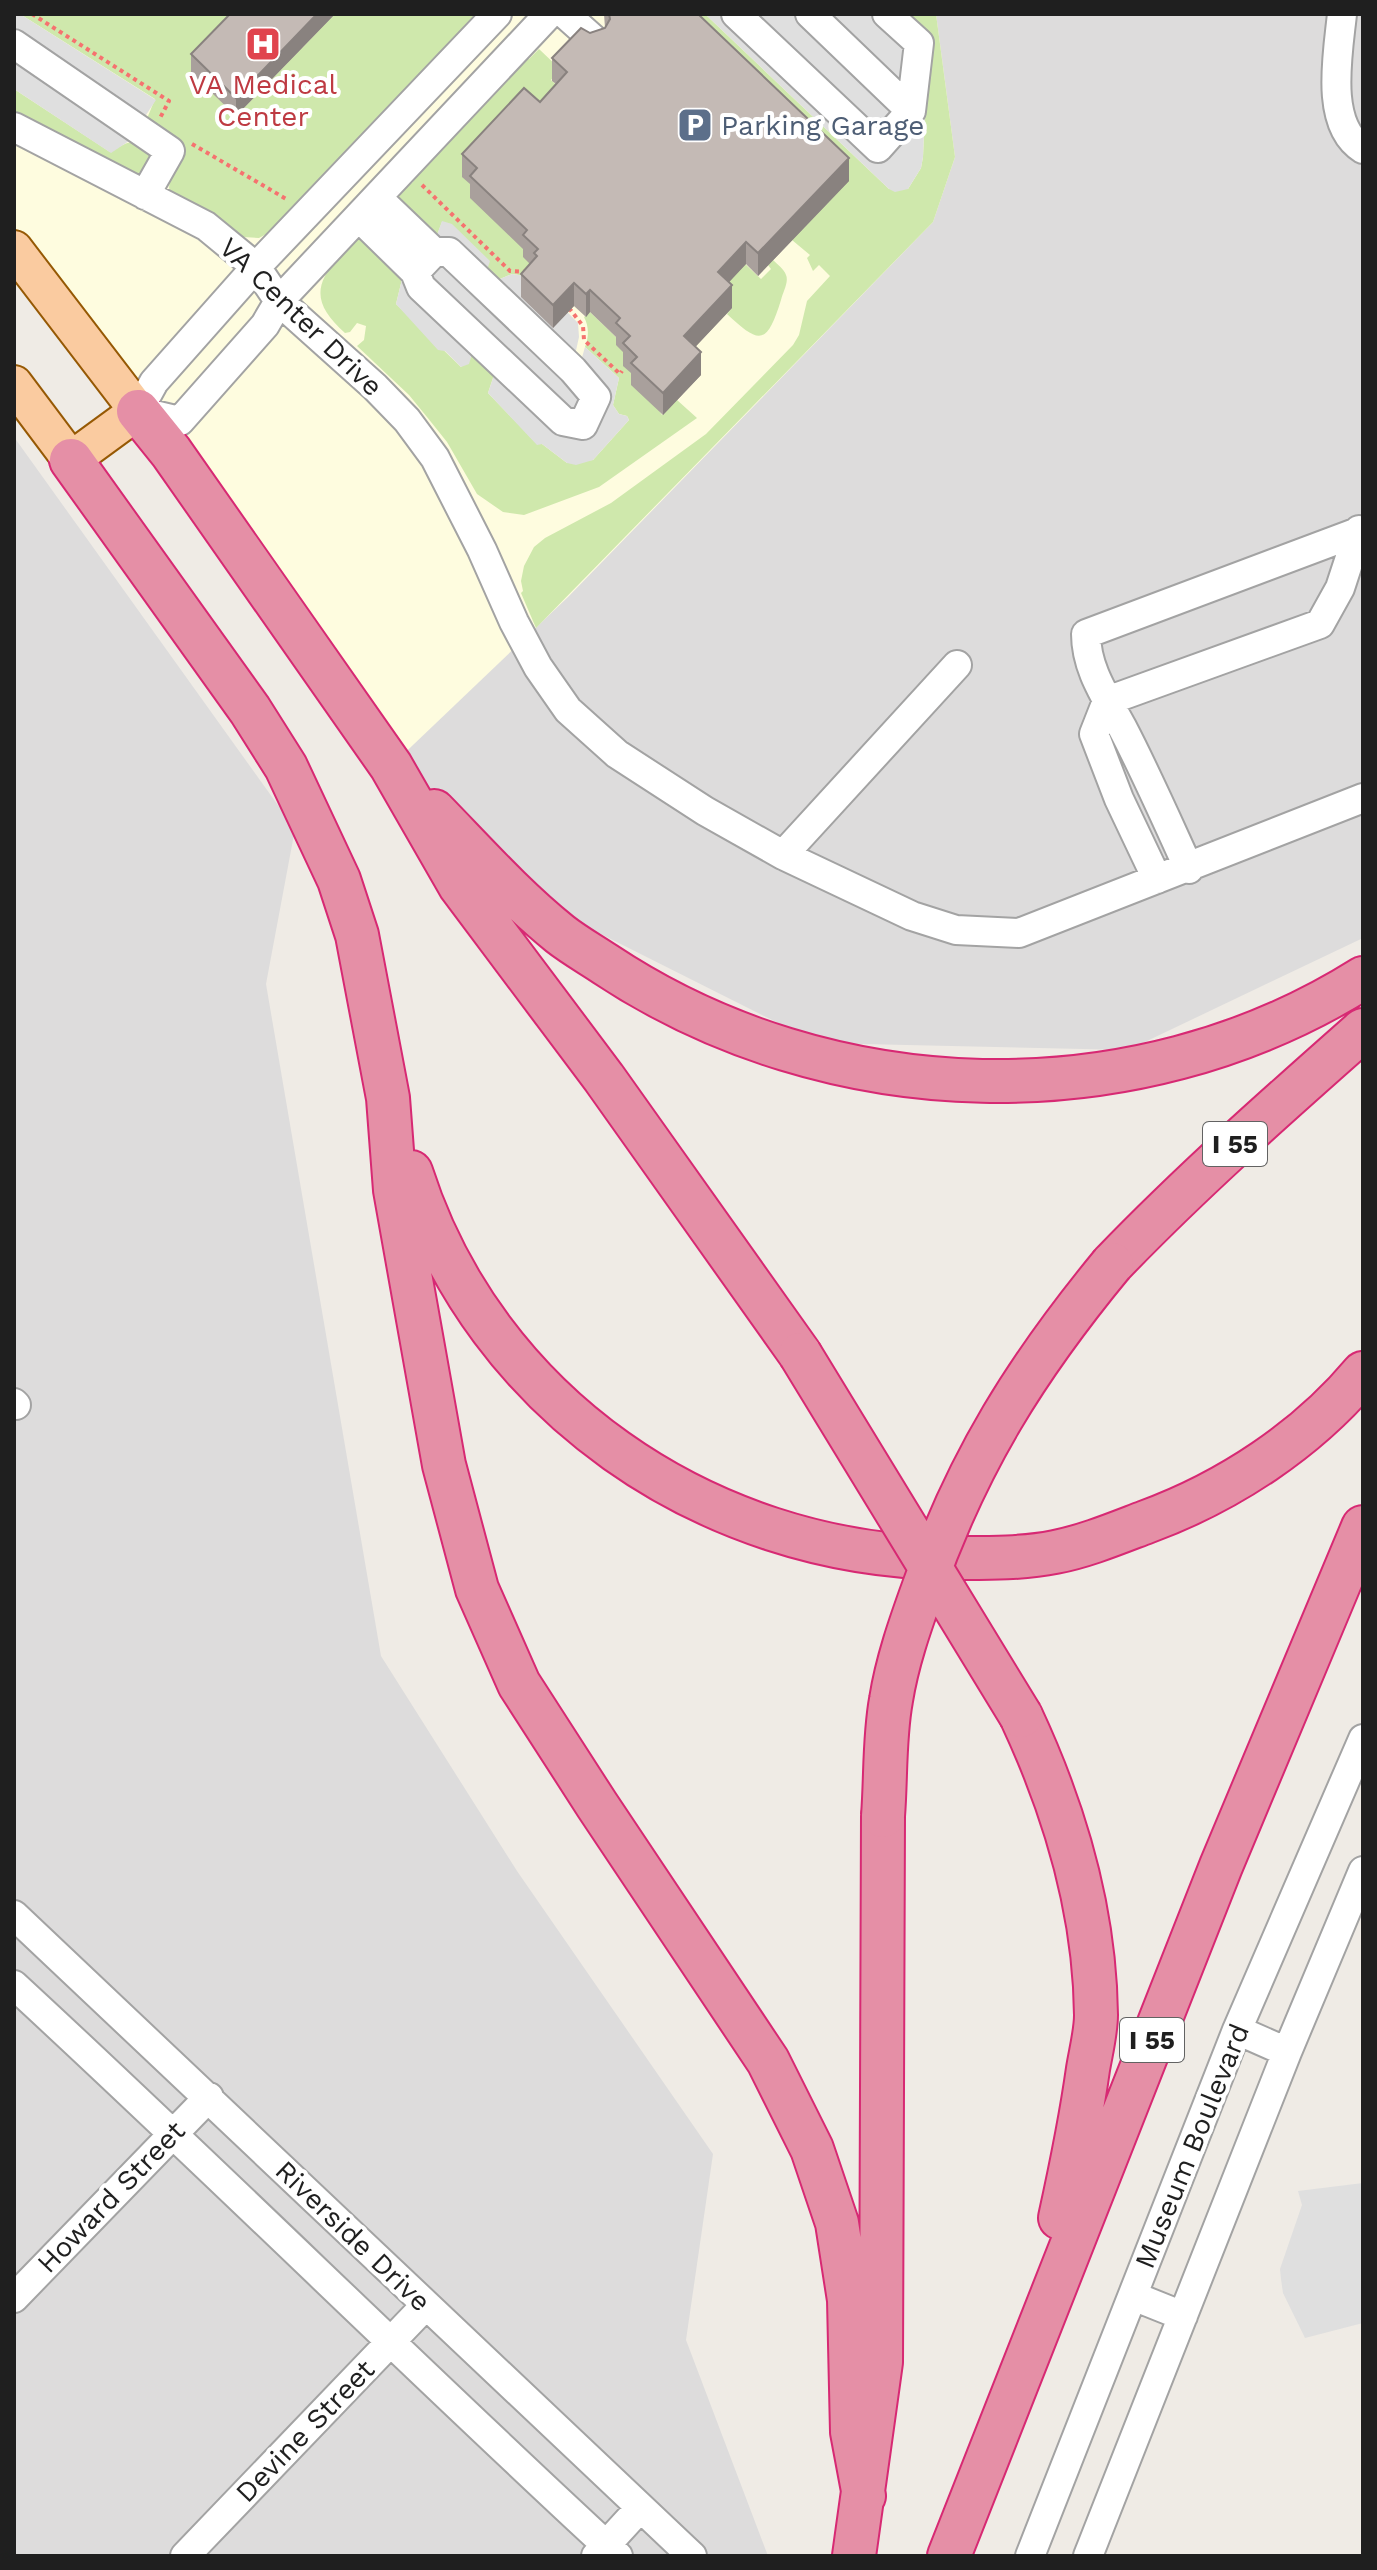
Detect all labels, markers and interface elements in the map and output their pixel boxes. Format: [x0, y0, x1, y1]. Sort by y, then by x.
hospital icon: VA Medical Center [244, 25, 282, 63]
place label: VA Medical Center [189, 68, 338, 133]
parking icon: Parking Garage [676, 106, 714, 144]
place label: Parking Garage [721, 109, 925, 142]
street label: VA Center Drive [213, 231, 389, 403]
road number: I 55 [1203, 1122, 1267, 1166]
road number: I 55 [1120, 2018, 1184, 2062]
street label: Museum Boulevard [1128, 2019, 1256, 2273]
street label: Howard Street [30, 2114, 192, 2280]
street label: Riverside Drive [269, 2154, 437, 2318]
street label: Devine Street [229, 2353, 381, 2509]

